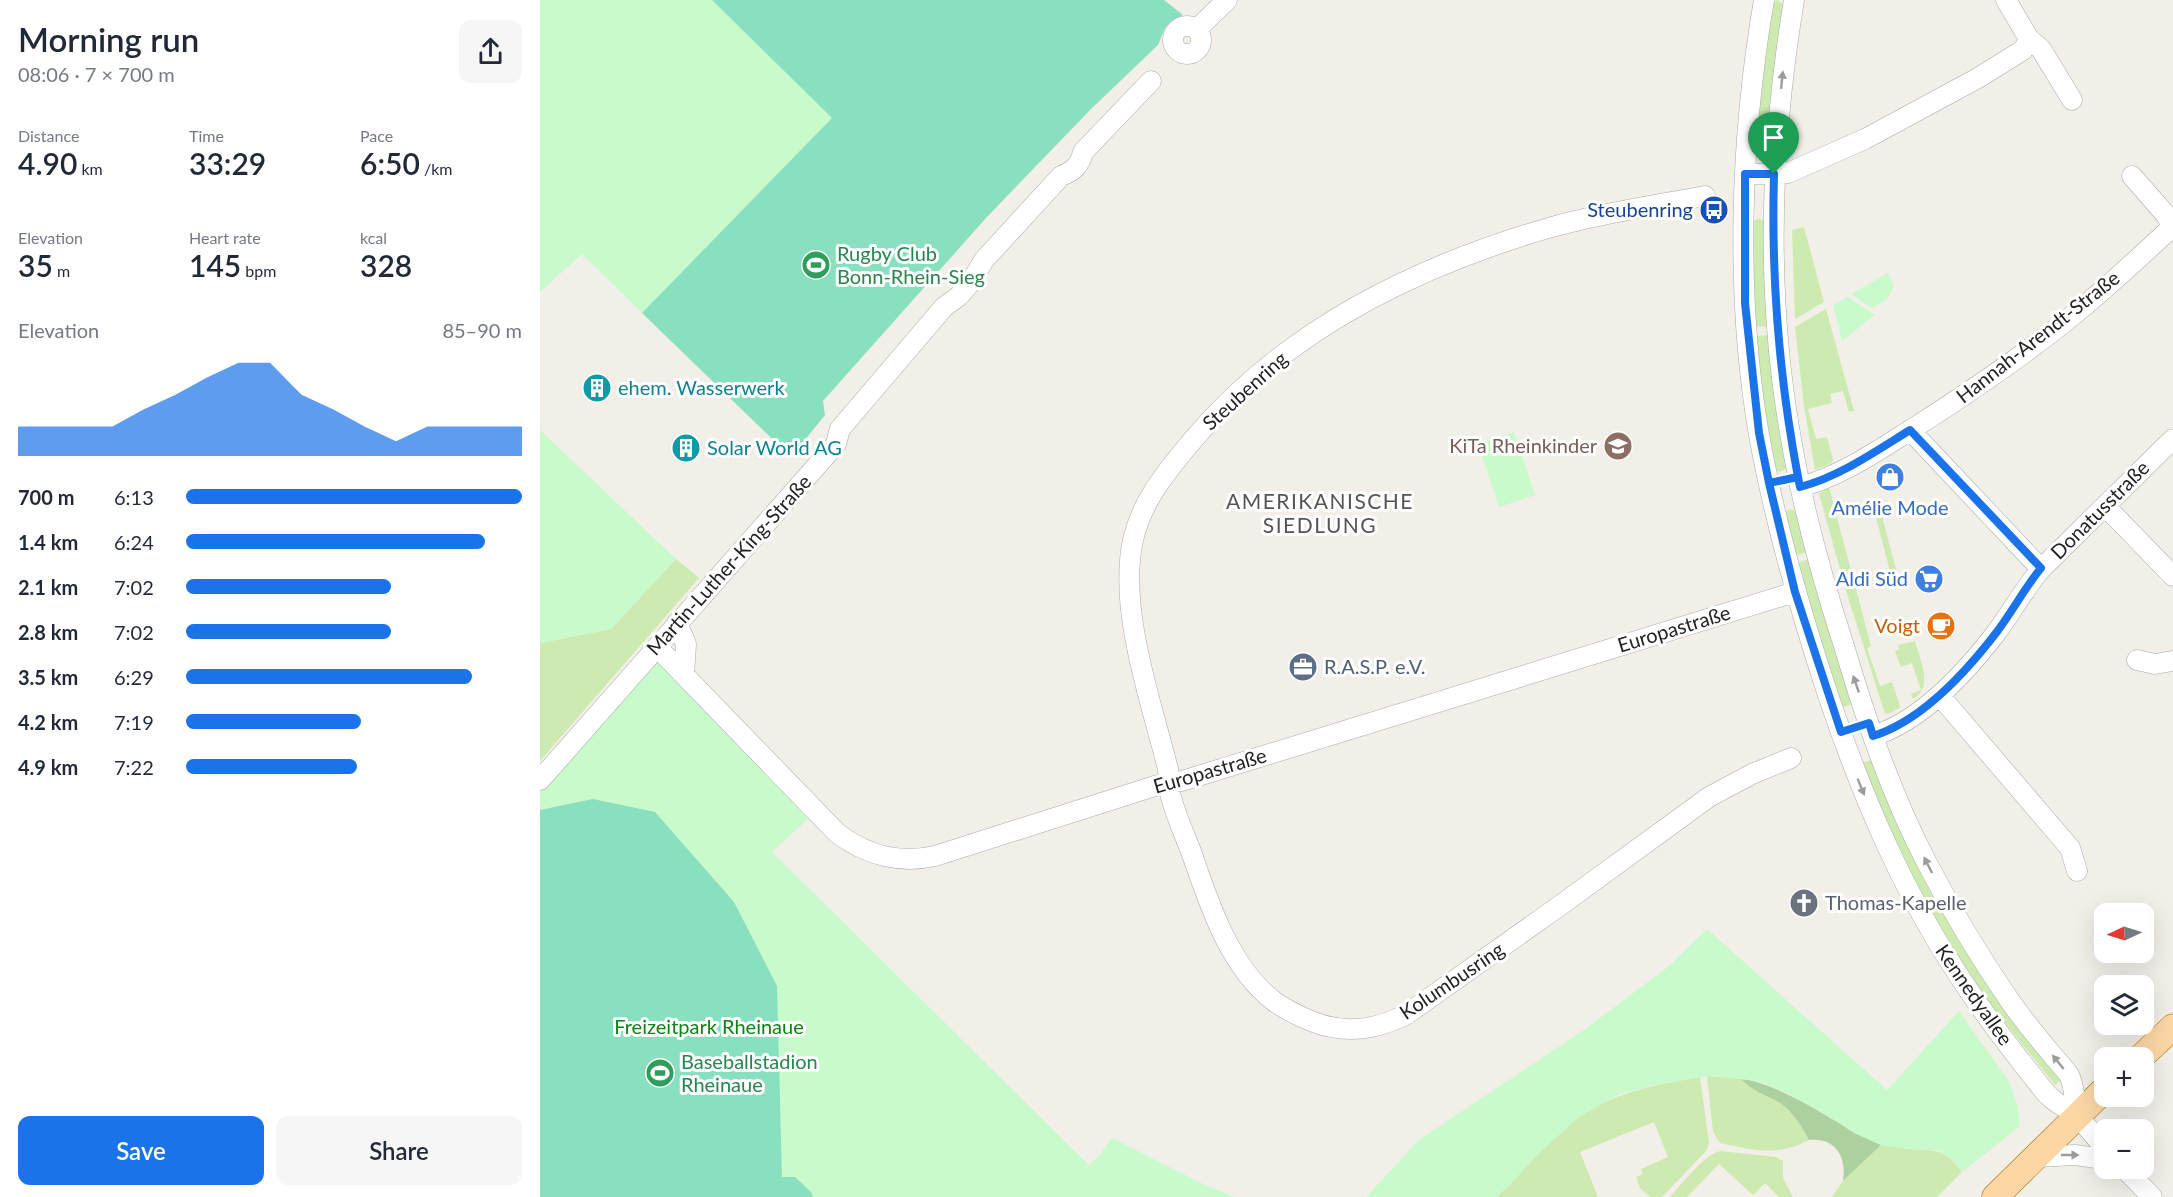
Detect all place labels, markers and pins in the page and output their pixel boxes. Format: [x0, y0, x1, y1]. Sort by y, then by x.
pin [1748, 112, 1799, 174]
bus stop icon: Steubenring [1698, 194, 1730, 226]
place label: Steubenring [1587, 197, 1693, 221]
place label: Rugby Club Bonn-Rhein-Sieg [837, 241, 985, 288]
sports icon: Rugby Club Bonn-Rhein-Sieg [800, 249, 832, 281]
building icon: ehem. Wasserwerk [581, 372, 613, 404]
place label: ehem. Wasserwerk [618, 375, 785, 399]
school or university icon: KiTa Rheinkinder [1602, 430, 1634, 462]
building icon: Solar World AG [670, 432, 702, 464]
place label: KiTa Rheinkinder [1449, 433, 1598, 457]
place label: Solar World AG [707, 435, 842, 459]
shop icon: Amélie Mode [1874, 461, 1906, 493]
place label: Amélie Mode [1831, 495, 1949, 519]
supermarket icon: Aldi Süd [1913, 563, 1945, 595]
place label: Aldi Süd [1836, 566, 1908, 590]
cafe icon: Voigt [1925, 610, 1957, 642]
place label: Voigt [1874, 613, 1920, 637]
office icon: R.A.S.P. e.V. [1287, 651, 1319, 683]
place label: R.A.S.P. e.V. [1324, 654, 1426, 678]
church icon: Thomas-Kapelle [1788, 887, 1820, 919]
place label: Thomas-Kapelle [1825, 890, 1967, 914]
place label: Baseballstadion Rheinaue [681, 1049, 818, 1096]
sports icon: Baseballstadion Rheinaue [644, 1057, 676, 1089]

